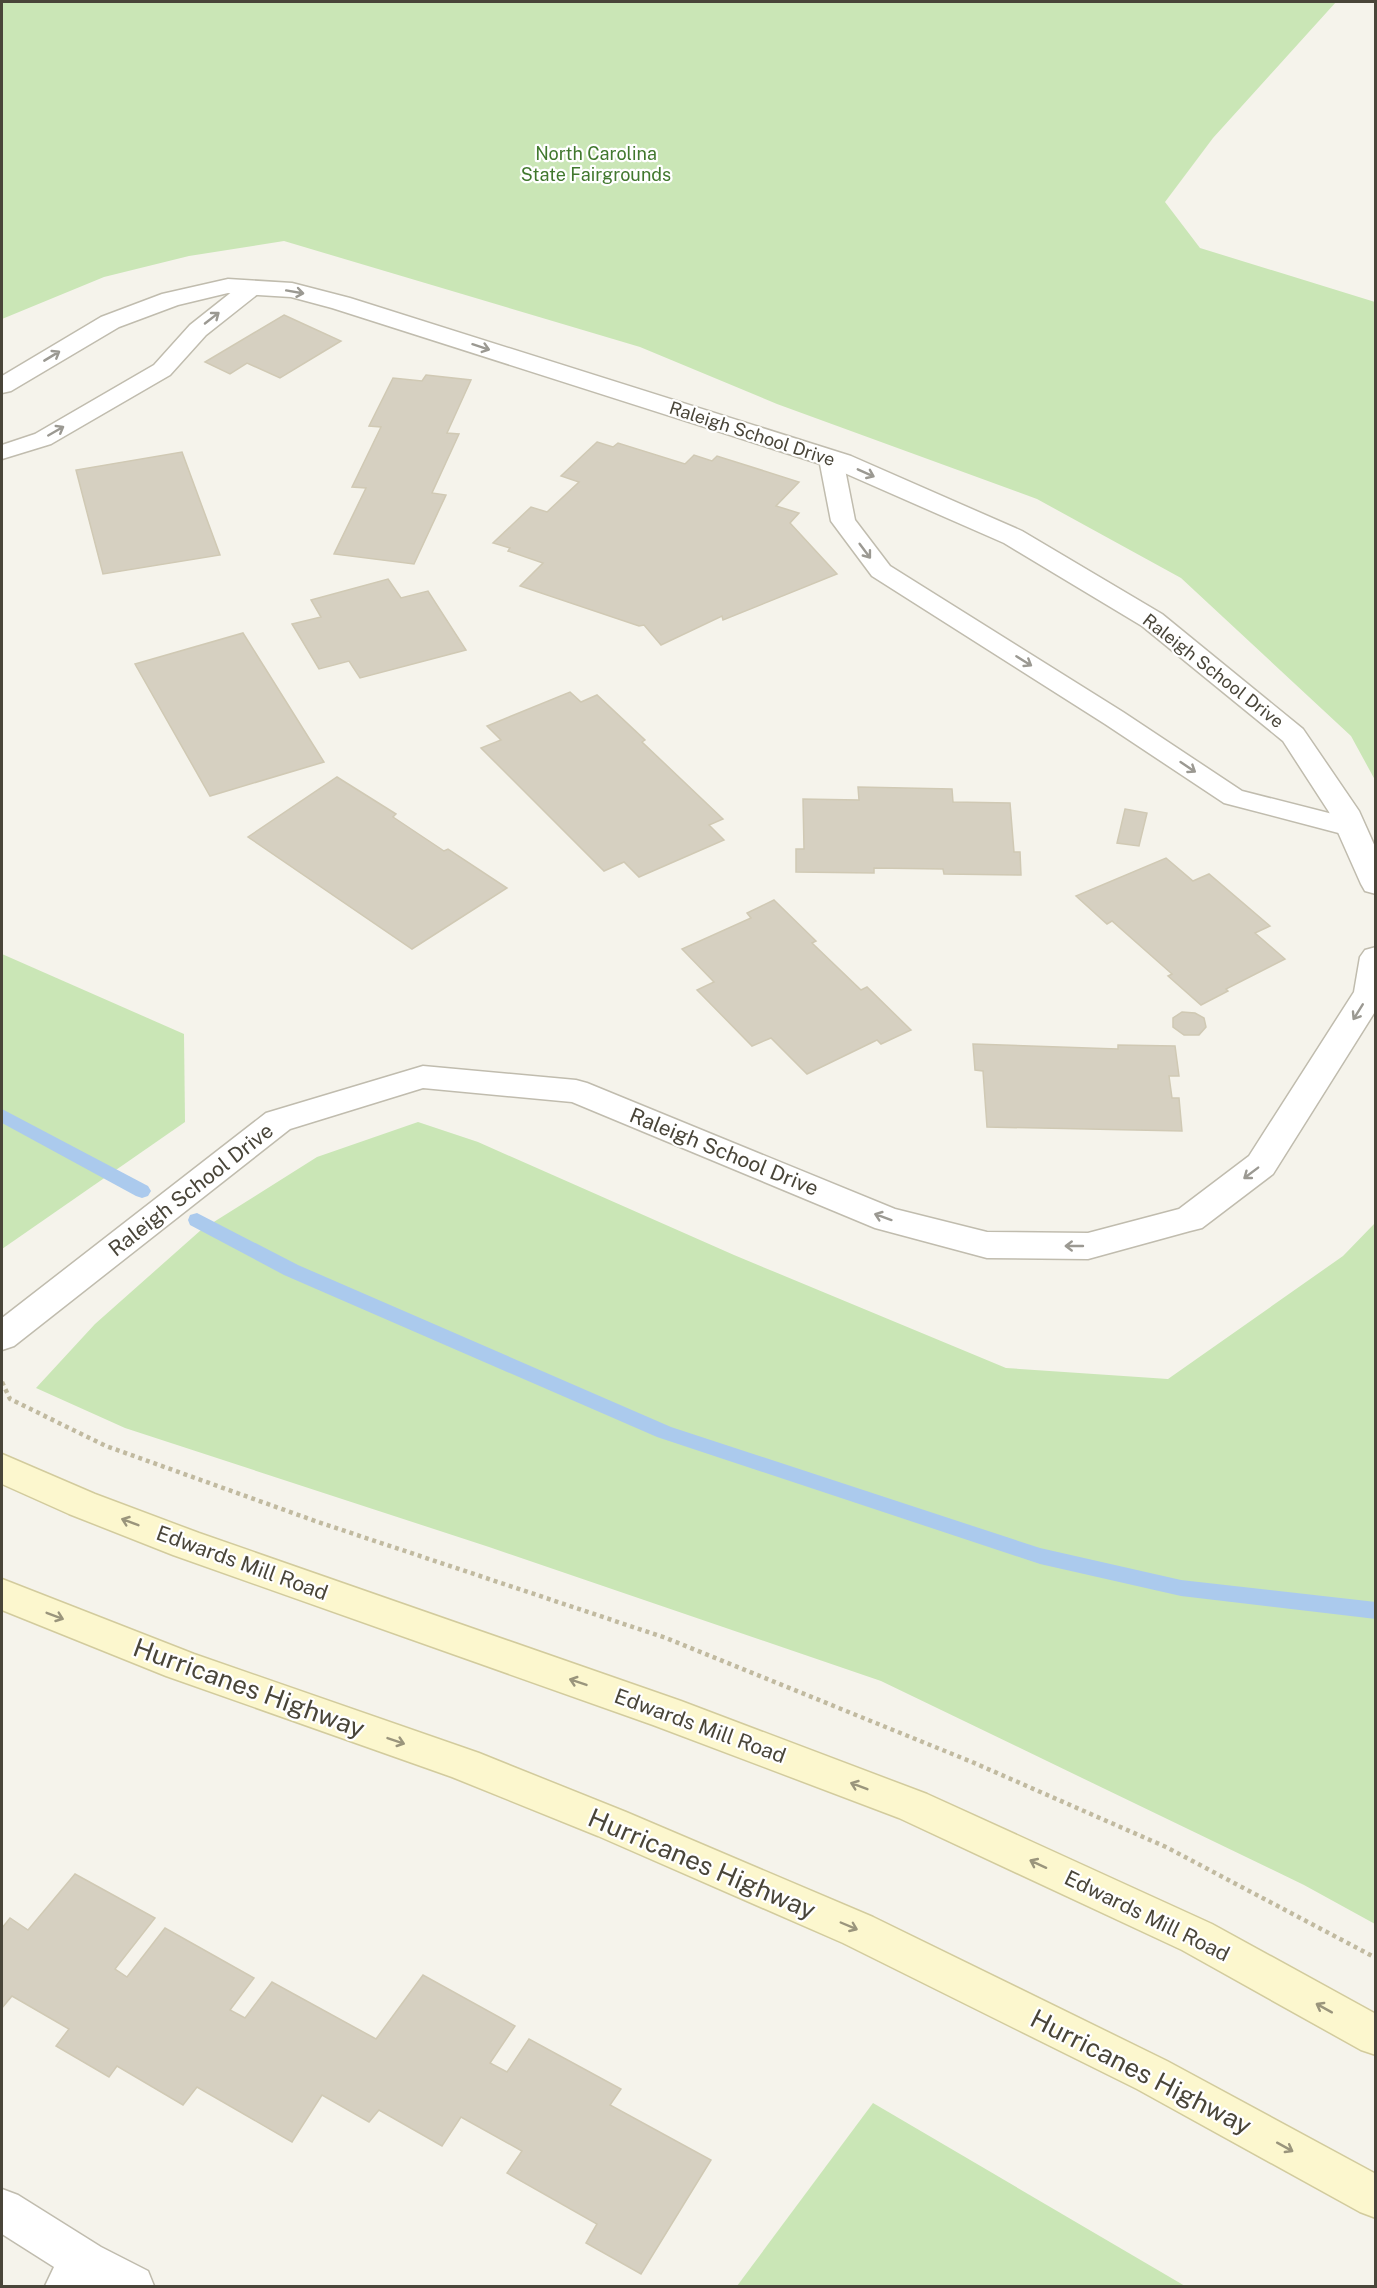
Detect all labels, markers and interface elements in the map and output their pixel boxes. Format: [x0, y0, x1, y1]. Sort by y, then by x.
park label: North Carolina State Fairgrounds [521, 143, 671, 185]
one-way arrow [284, 287, 304, 298]
one-way arrow [204, 312, 220, 325]
one-way arrow [471, 342, 490, 353]
one-way arrow [43, 350, 60, 362]
street label: Raleigh School Drive [667, 397, 838, 470]
one-way arrow [47, 425, 64, 437]
one-way arrow [856, 468, 875, 479]
one-way arrow [859, 542, 872, 558]
street label: Raleigh School Drive [1139, 609, 1288, 732]
one-way arrow [1015, 656, 1032, 668]
one-way arrow [1179, 761, 1196, 773]
one-way arrow [1352, 1003, 1365, 1020]
street label: Raleigh School Drive [626, 1102, 822, 1201]
street label: Raleigh School Drive [104, 1118, 278, 1262]
one-way arrow [1243, 1167, 1259, 1179]
one-way arrow [874, 1211, 893, 1222]
one-way arrow [1065, 1240, 1085, 1252]
one-way arrow [121, 1516, 140, 1527]
street label: Edwards Mill Road [153, 1520, 331, 1605]
one-way arrow [46, 1612, 64, 1623]
street label: Hurricanes Highway [129, 1631, 369, 1744]
one-way arrow [569, 1675, 588, 1686]
street label: Edwards Mill Road [611, 1683, 789, 1768]
one-way arrow [386, 1737, 405, 1748]
one-way arrow [850, 1780, 869, 1791]
street label: Hurricanes Highway [584, 1802, 821, 1926]
one-way arrow [1029, 1857, 1047, 1869]
street label: Edwards Mill Road [1061, 1865, 1234, 1966]
one-way arrow [839, 1921, 857, 1932]
street label: Hurricanes Highway [1025, 2002, 1257, 2141]
one-way arrow [1316, 2002, 1333, 2014]
one-way arrow [1275, 2142, 1293, 2153]

